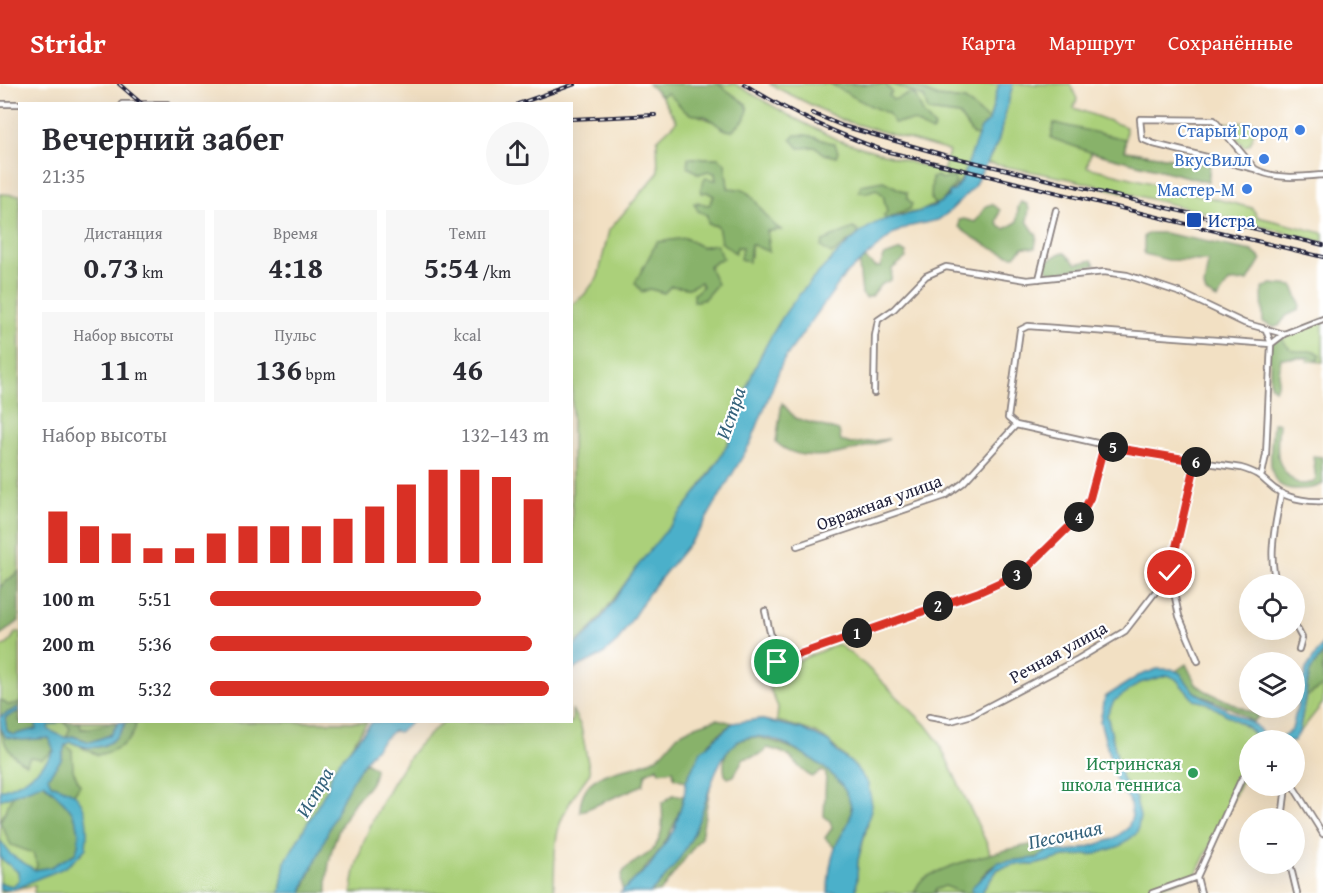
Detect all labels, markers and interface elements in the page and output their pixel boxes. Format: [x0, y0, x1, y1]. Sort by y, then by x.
text: Stridr [30, 22, 106, 63]
text: Карта [962, 27, 1016, 58]
text: Маршрут [1049, 27, 1135, 58]
text: Сохранённые [1168, 27, 1293, 58]
text: Вечерний забег [42, 114, 284, 162]
place label: Старый Город [1177, 117, 1288, 144]
button: share [486, 122, 549, 185]
marker: Старый Город [1293, 123, 1307, 137]
place label: ВкусВилл [1175, 146, 1252, 173]
marker: ВкусВилл [1257, 152, 1271, 166]
text: 21:35 [42, 161, 85, 190]
place label: Мастер-М [1157, 176, 1235, 203]
marker: Мастер-М [1240, 182, 1254, 196]
place label: Истра [1208, 207, 1256, 234]
marker: Истра [1185, 211, 1203, 229]
text: Дистанция [84, 221, 163, 245]
text: Время [273, 221, 318, 245]
text: Темп [449, 221, 486, 245]
text: 0.73 [84, 245, 139, 289]
text: 4:18 [268, 245, 323, 289]
text: 5:54 [424, 245, 479, 289]
text: km [139, 260, 163, 284]
text: /km [479, 260, 511, 284]
text: Набор высоты [74, 323, 173, 347]
text: Пульс [275, 323, 316, 347]
text: kcal [454, 323, 481, 347]
text: 11 [100, 347, 131, 391]
text: 136 [255, 347, 302, 391]
text: 46 [452, 347, 483, 391]
text: m [131, 362, 147, 386]
text: bpm [302, 362, 336, 386]
water label: Истра [708, 382, 753, 443]
text: Набор высоты [42, 420, 167, 449]
text: 132–143 m [461, 420, 549, 449]
pin: 5 [1098, 432, 1128, 462]
text: 5 [1109, 435, 1117, 459]
pin: 6 [1181, 447, 1211, 477]
text: 6 [1192, 450, 1200, 474]
street label: Овражная улица [812, 467, 946, 537]
pin: 4 [1064, 502, 1094, 532]
text: 4 [1075, 505, 1083, 529]
pin [1144, 547, 1195, 598]
icon: check [1153, 556, 1186, 589]
pin: 3 [1002, 560, 1032, 590]
text: 3 [1013, 563, 1021, 587]
map controls [1239, 574, 1305, 874]
button: locate [1239, 574, 1305, 640]
text: 100 m [42, 584, 95, 613]
text: 5:51 [138, 584, 172, 613]
pin: 2 [923, 591, 953, 621]
text: 2 [934, 594, 942, 618]
street label: Речная улица [1004, 614, 1112, 690]
pin: 1 [842, 618, 872, 648]
text: 1 [853, 621, 861, 645]
text: 200 m [42, 629, 95, 658]
text: 5:36 [138, 629, 172, 658]
pin [751, 636, 802, 687]
icon: arrive [760, 645, 793, 678]
button: layers [1239, 652, 1305, 718]
text: 300 m [42, 674, 95, 703]
text: 5:32 [138, 674, 172, 703]
button: + [1239, 730, 1305, 796]
place label: Истринская школа тенниса [1061, 750, 1181, 798]
water label: Истра [288, 761, 340, 823]
marker: Истринская школа тенниса [1186, 766, 1200, 780]
button: − [1239, 808, 1305, 874]
water label: Песочная [1025, 812, 1105, 856]

